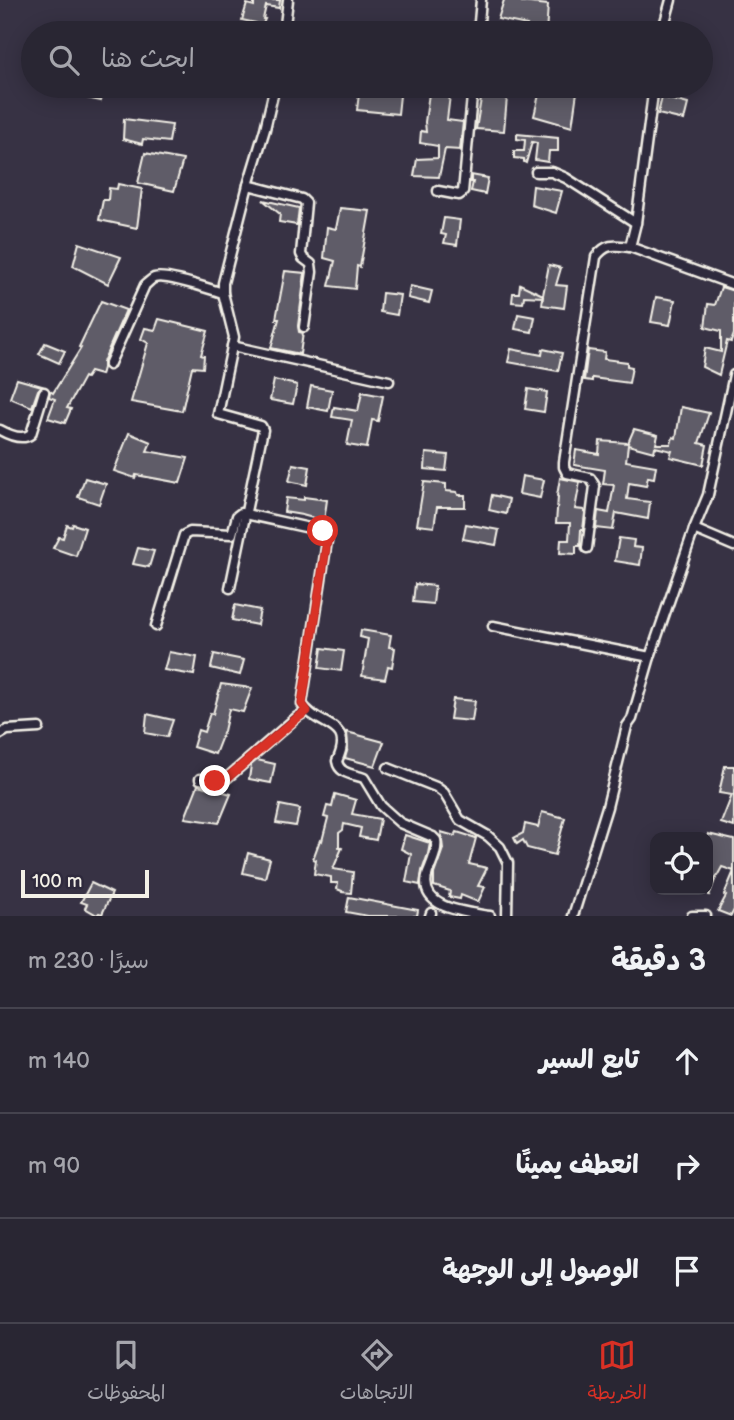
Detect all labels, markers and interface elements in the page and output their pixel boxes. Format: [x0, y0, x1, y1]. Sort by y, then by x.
search box [21, 21, 713, 98]
icon: search [45, 41, 83, 79]
text: ابحث هنا [101, 44, 195, 75]
route start [307, 515, 338, 546]
route end [199, 765, 230, 796]
map controls [650, 832, 713, 895]
button: locate [650, 832, 713, 895]
scale bar [21, 867, 149, 899]
text: 100 m [32, 870, 83, 893]
text: 3 دقيقة [611, 943, 706, 979]
text: سيرًا · 230 m [28, 947, 149, 975]
icon: ahead [668, 1042, 706, 1080]
text: تابع السير [539, 1045, 639, 1076]
text: 140 m [28, 1047, 90, 1075]
icon: right [668, 1147, 706, 1185]
text: انعطف يمينًا [516, 1150, 639, 1181]
text: 90 m [28, 1152, 80, 1180]
icon: arrive [668, 1252, 706, 1290]
text: الوصول إلى الوجهة [442, 1255, 639, 1286]
tab: المحفوظات [87, 1336, 165, 1409]
tab: الاتجاهات [340, 1336, 413, 1409]
tab: الخريطة [588, 1336, 647, 1409]

